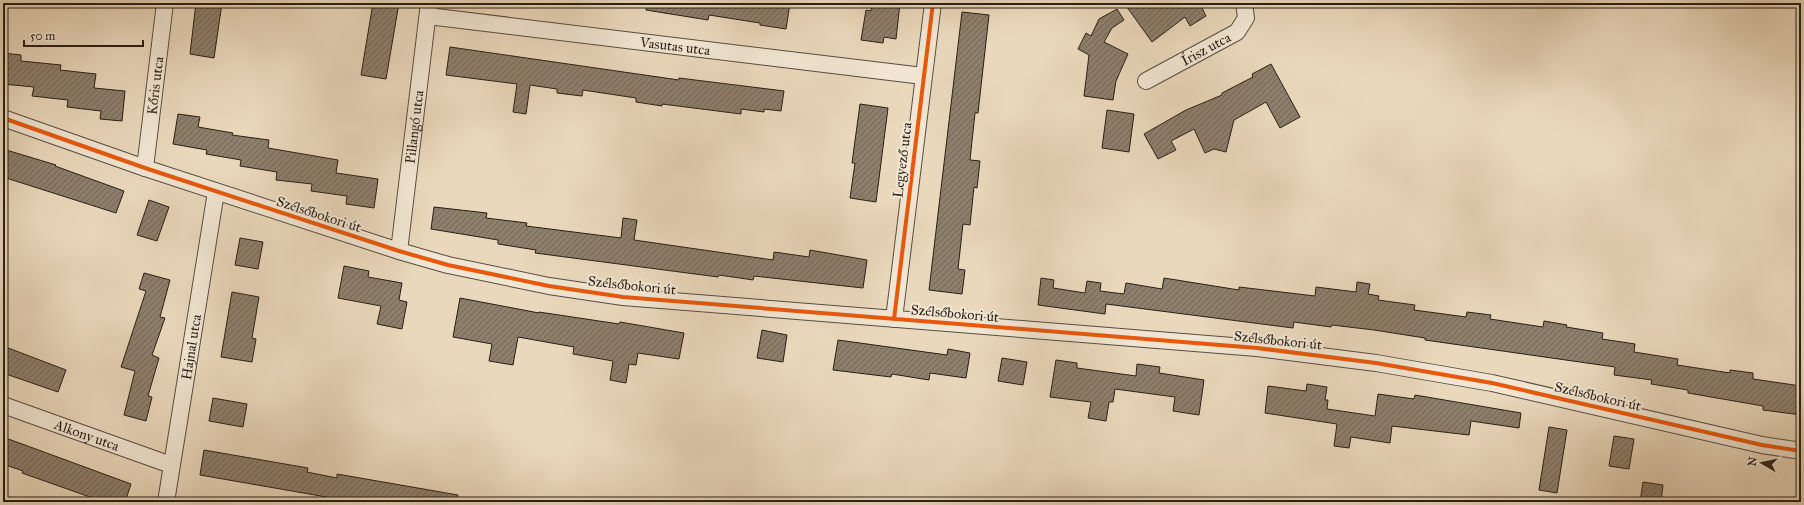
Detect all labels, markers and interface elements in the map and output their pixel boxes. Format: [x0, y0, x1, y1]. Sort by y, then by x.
scale bar [24, 22, 143, 48]
text: 50 m [30, 29, 55, 43]
street label: Írisz utca [1177, 29, 1234, 69]
street label: Vasutas utca [638, 34, 711, 59]
street label: Kőris utca [144, 56, 167, 116]
street label: Pillangó utca [402, 89, 427, 165]
street label: Legyező utca [889, 121, 916, 199]
street label: Szélsőbokori út [274, 193, 363, 236]
street label: Szélsőbokori út [587, 272, 677, 299]
street label: Szélsőbokori út [910, 301, 1000, 326]
street label: Hajnal utca [178, 313, 205, 381]
street label: Szélsőbokori út [1233, 327, 1323, 354]
street label: Szélsőbokori út [1553, 378, 1643, 415]
street label: Alkony utca [51, 416, 122, 455]
north arrow [1742, 443, 1782, 483]
text: N [1745, 455, 1760, 467]

